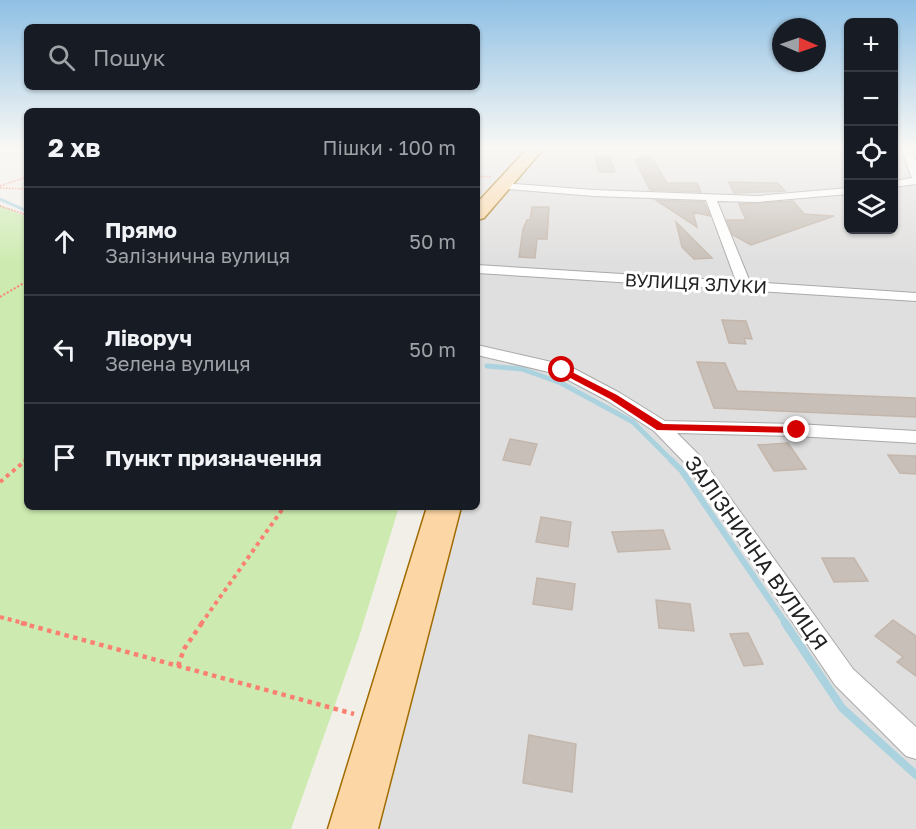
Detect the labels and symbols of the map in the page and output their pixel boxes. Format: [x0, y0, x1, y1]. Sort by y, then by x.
north arrow [772, 18, 826, 72]
street label: ВУЛИЦЯ ЗЛУКИ [624, 268, 768, 298]
route start [548, 356, 574, 382]
route end [783, 416, 809, 442]
street label: ЗАЛІЗНИЧНА ВУЛИЦЯ [680, 450, 834, 655]

